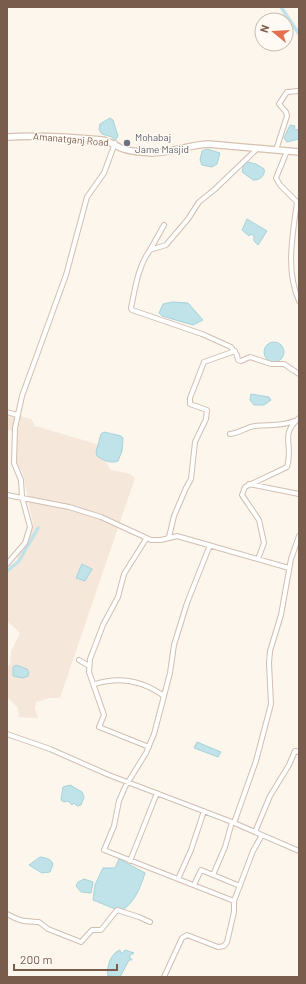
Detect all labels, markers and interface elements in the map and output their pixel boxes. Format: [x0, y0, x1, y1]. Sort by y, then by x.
north arrow [254, 12, 294, 52]
text: N [257, 23, 271, 34]
street label: Amanatganj Road [33, 130, 109, 148]
place label: Mohabaj Jame Masjid [135, 131, 189, 155]
marker: Mohabaj Jame Masjid [122, 138, 132, 148]
scale bar [14, 946, 117, 972]
text: 200 m [20, 952, 52, 966]

